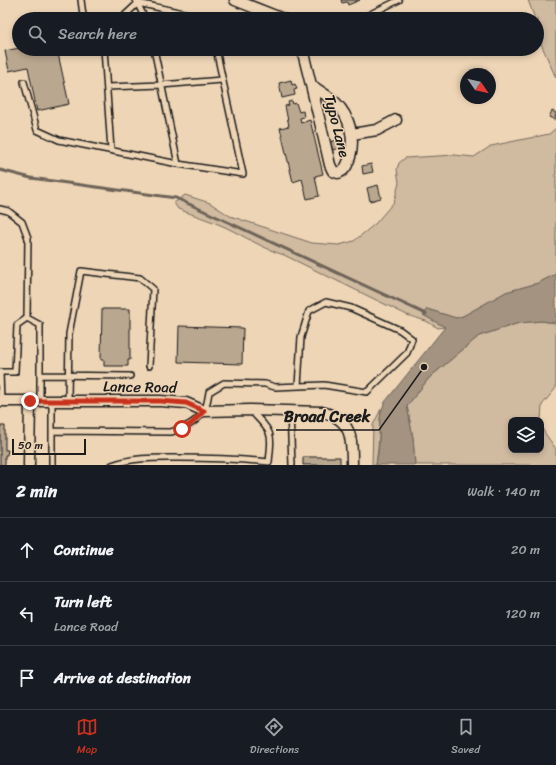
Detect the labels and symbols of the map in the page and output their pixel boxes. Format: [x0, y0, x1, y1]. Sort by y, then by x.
north arrow [460, 68, 496, 104]
street label: Typo Lane [317, 92, 357, 160]
street label: Lance Road [103, 373, 178, 401]
route end [21, 392, 39, 410]
callout: Broad Creek [276, 402, 379, 430]
text: Broad Creek [284, 402, 371, 431]
route start [173, 420, 191, 438]
scale bar [12, 437, 86, 456]

